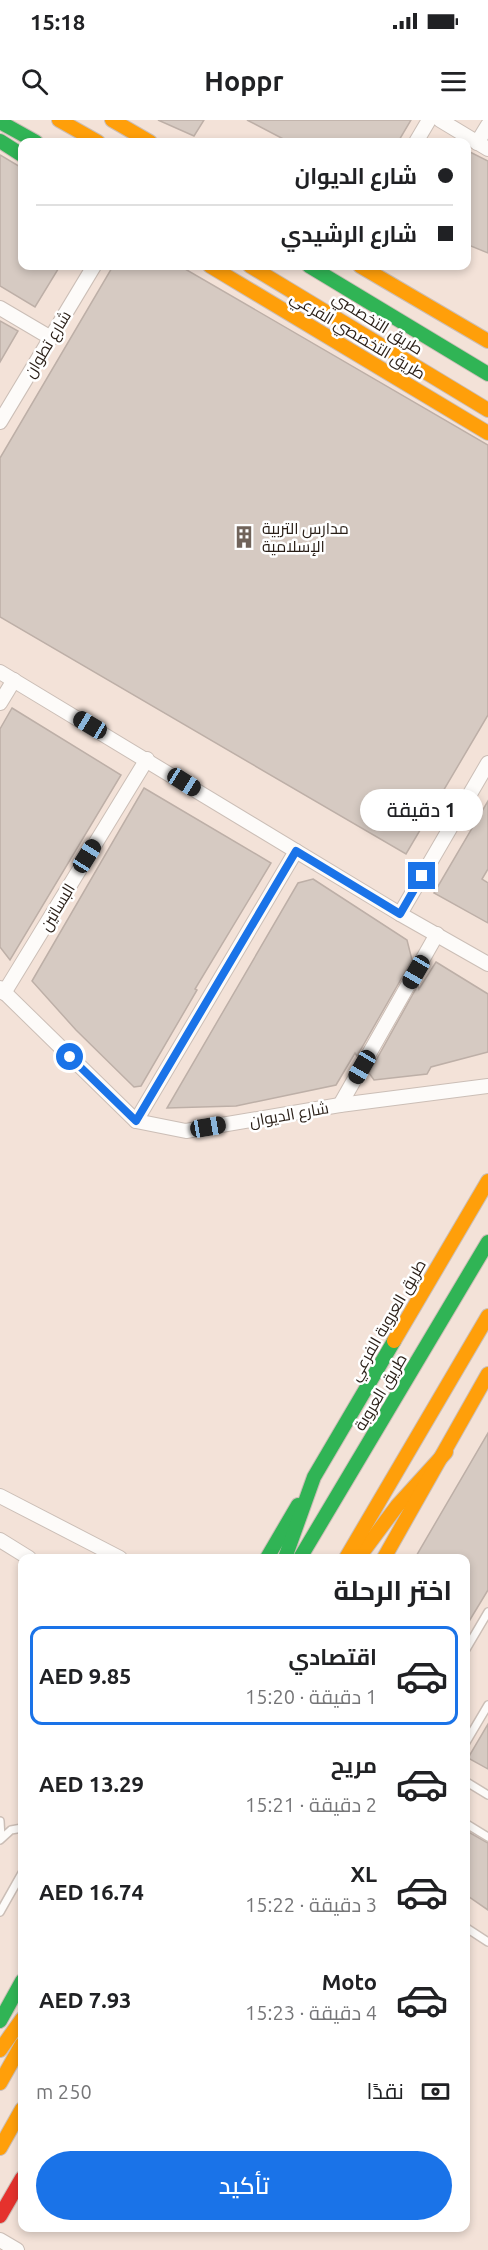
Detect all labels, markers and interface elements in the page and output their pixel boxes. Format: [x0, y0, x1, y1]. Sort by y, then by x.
text: 15:18 [30, 9, 85, 34]
icon: search [18, 65, 51, 98]
icon: menu [437, 65, 470, 98]
text: Hoppr [204, 66, 284, 96]
text: شارع الديوان [295, 163, 417, 188]
text: شارع الرشيدي [281, 221, 417, 246]
street label: طريق التخصصي الفرعي [285, 288, 429, 387]
street label: طريق التخصصي [327, 288, 426, 361]
street label: شارع تطوان [20, 307, 77, 382]
place label: مدارس التربية الإسلامية [262, 519, 349, 556]
building icon: مدارس التربية الإسلامية [231, 524, 257, 550]
car [70, 708, 110, 742]
car [164, 765, 204, 799]
callout: 1 دقيقة [360, 789, 484, 831]
text: 1 دقيقة [387, 798, 456, 821]
car [70, 836, 104, 876]
route end [408, 862, 435, 889]
street label: البساتين [36, 880, 80, 935]
car [399, 952, 433, 992]
route start [56, 1043, 83, 1070]
car [345, 1047, 379, 1087]
street label: شارع الديوان [248, 1098, 331, 1133]
car [189, 1115, 227, 1139]
street label: طريق العروبة الفرعي [345, 1256, 433, 1386]
street label: طريق العروبة [350, 1350, 412, 1435]
text: اختر الرحلة [333, 1575, 452, 1605]
text: اقتصادي [288, 1644, 377, 1669]
icon: car [395, 1649, 449, 1703]
text: AED 9.85 [39, 1663, 131, 1688]
text: 1 دقيقة · 15:20 [245, 1685, 377, 1708]
text: مريح [331, 1752, 377, 1777]
icon: car [395, 1757, 449, 1811]
text: AED 13.29 [39, 1771, 144, 1796]
text: 2 دقيقة · 15:21 [245, 1793, 377, 1816]
text: XL [350, 1861, 377, 1886]
icon: car [395, 1865, 449, 1919]
text: AED 16.74 [39, 1879, 144, 1904]
text: 3 دقيقة · 15:22 [245, 1893, 377, 1916]
text: Moto [322, 1969, 377, 1994]
icon: car [395, 1973, 449, 2027]
text: AED 7.93 [39, 1987, 131, 2012]
text: 4 دقيقة · 15:23 [245, 2001, 377, 2024]
icon: cash [419, 2075, 452, 2108]
text: نقدًا [366, 2078, 404, 2103]
text: 250 m [36, 2080, 92, 2103]
button: تأكيد [36, 2151, 452, 2220]

